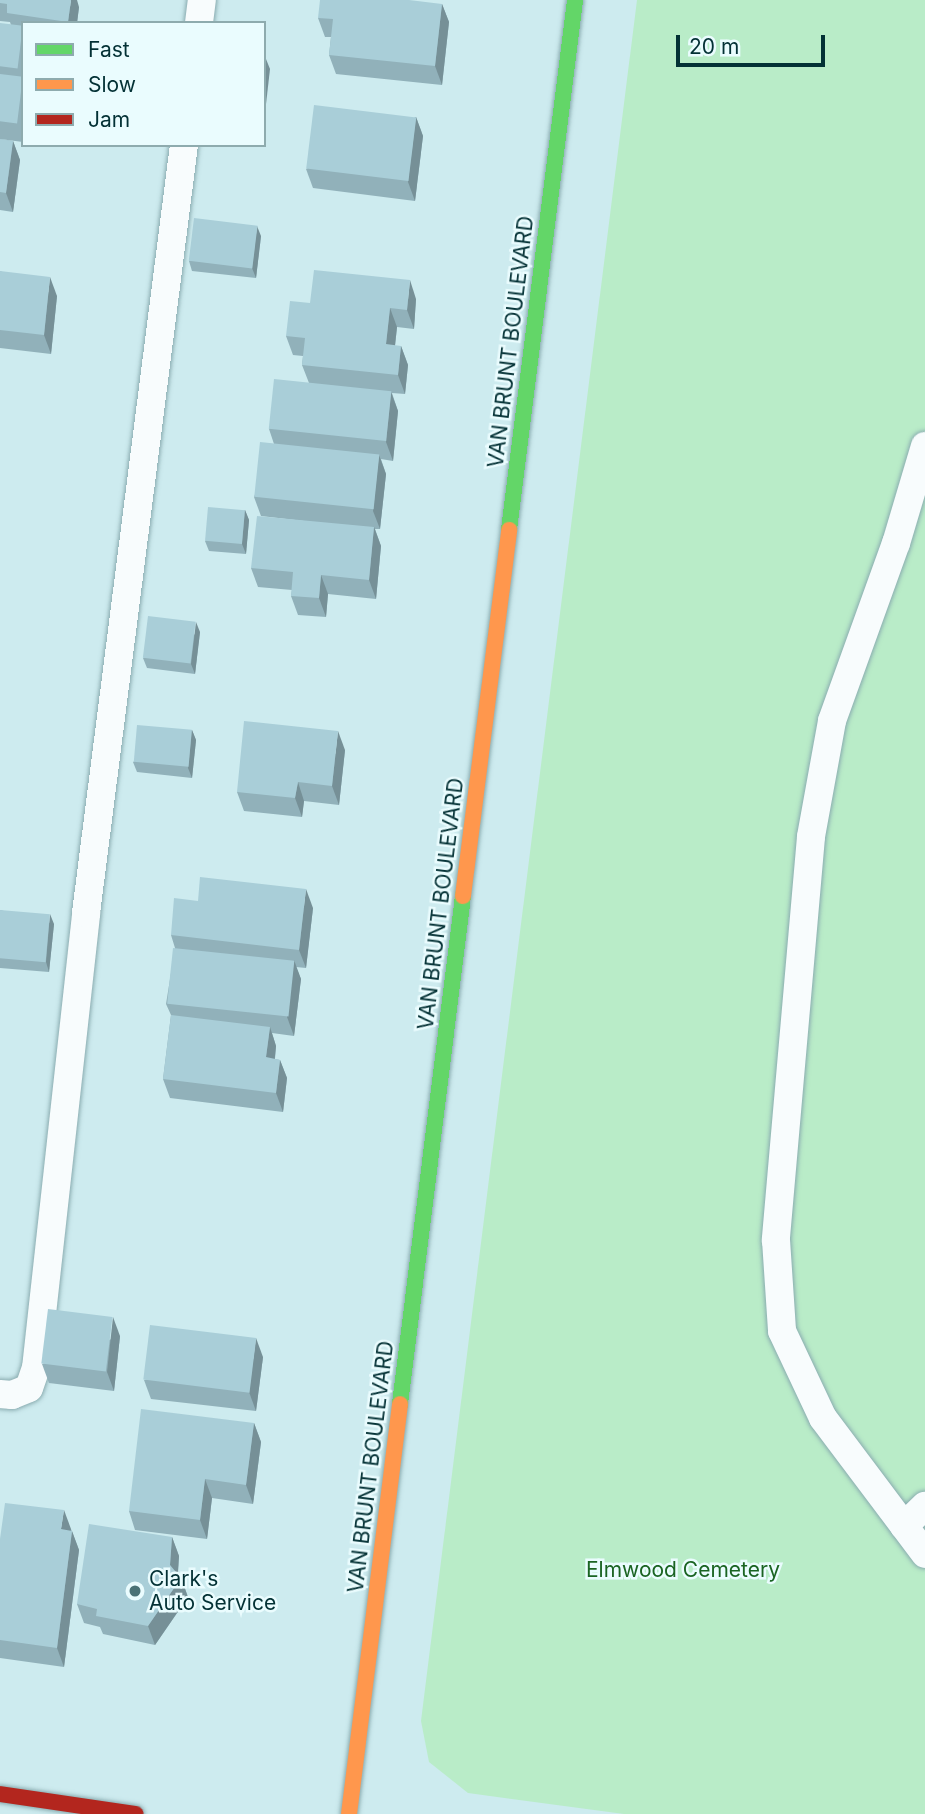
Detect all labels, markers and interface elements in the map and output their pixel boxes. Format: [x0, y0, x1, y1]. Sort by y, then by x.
legend [21, 21, 266, 147]
scale bar [680, 21, 829, 65]
text: 20 m [689, 34, 739, 59]
text: Fast [88, 37, 130, 62]
text: Slow [88, 72, 136, 97]
text: Jam [88, 107, 130, 132]
street label: VAN BRUNT BOULEVARD [483, 215, 539, 469]
street label: VAN BRUNT BOULEVARD [413, 777, 469, 1031]
street label: VAN BRUNT BOULEVARD [343, 1340, 399, 1594]
park label: Elmwood Cemetery [586, 1557, 780, 1583]
place label: Clark's Auto Service [149, 1566, 276, 1616]
marker: Clark's Auto Service [127, 1583, 143, 1599]

